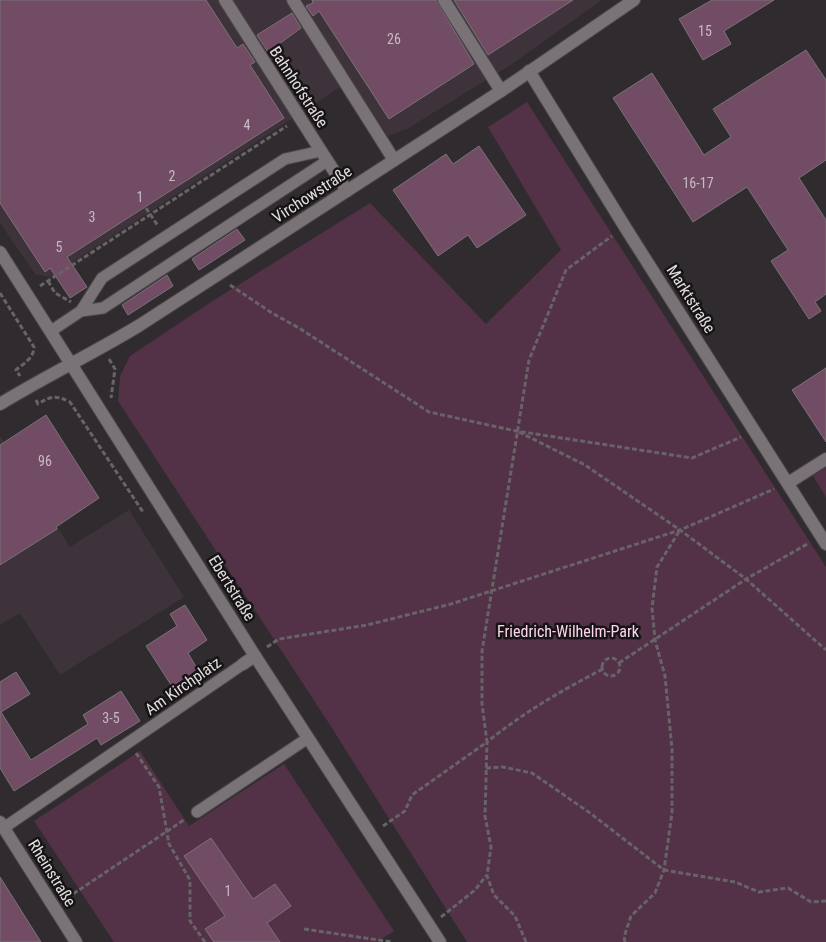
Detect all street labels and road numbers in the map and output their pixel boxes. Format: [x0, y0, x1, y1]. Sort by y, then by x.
street label: Bahnhofstraße [266, 43, 332, 131]
street label: Virchowstraße [269, 161, 355, 227]
street label: Marktstraße [663, 261, 719, 337]
street label: Ebertstraße [204, 552, 260, 624]
street label: Am Kirchplatz [141, 653, 225, 719]
street label: Rheinstraße [24, 836, 80, 910]

